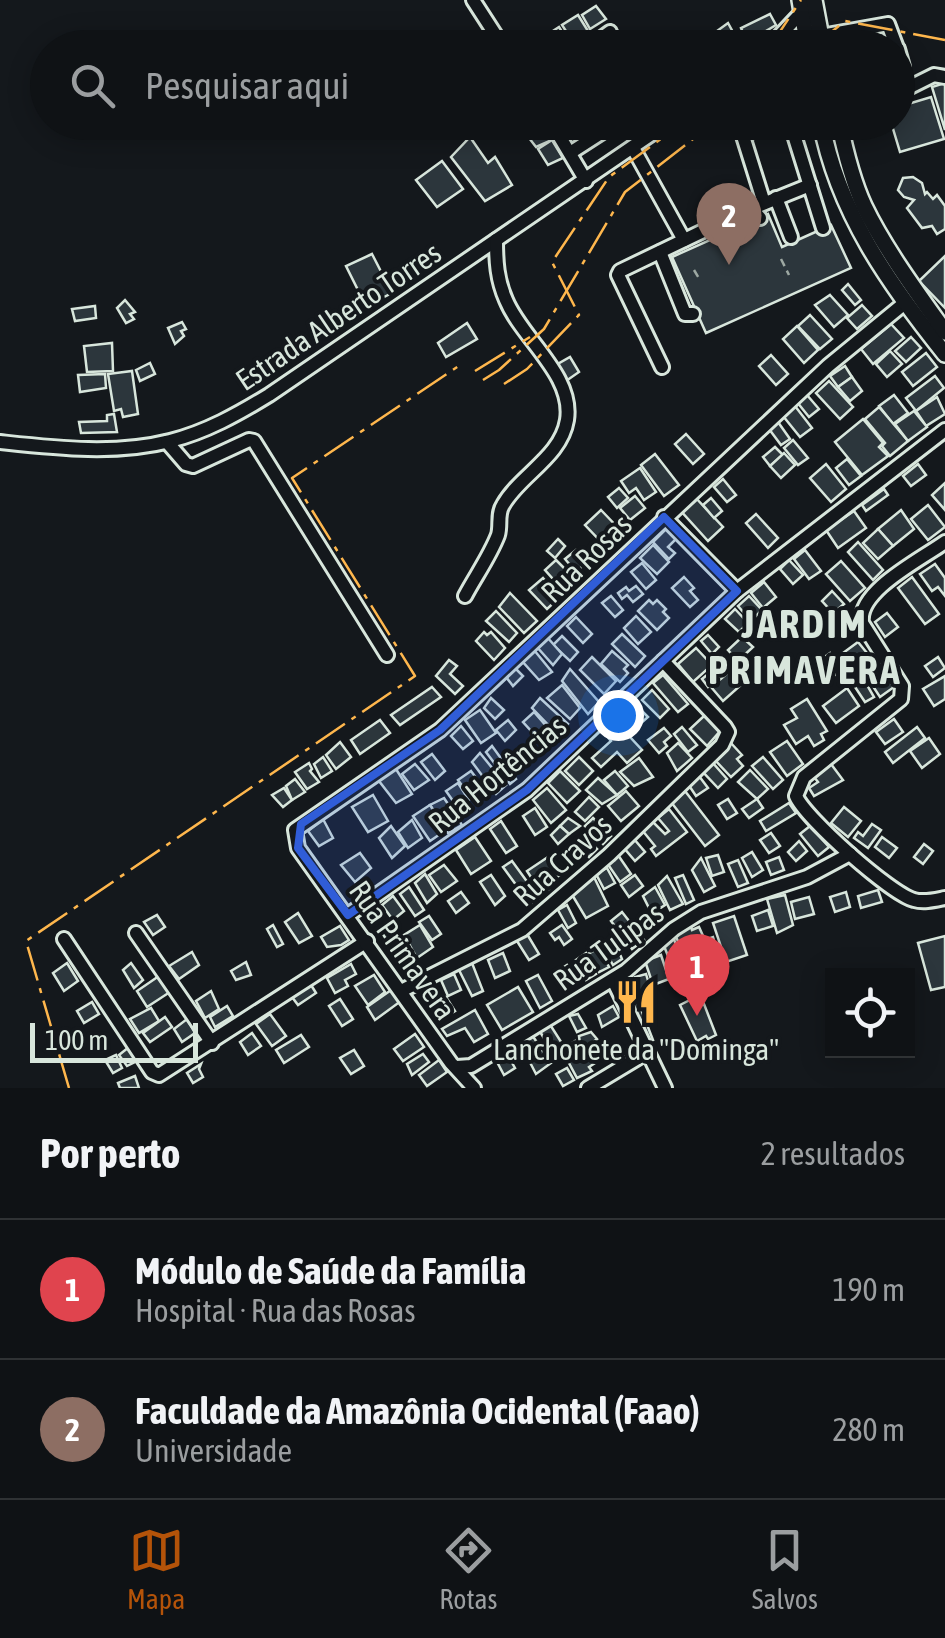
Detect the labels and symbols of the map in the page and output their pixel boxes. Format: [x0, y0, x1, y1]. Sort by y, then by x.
pin: 2 [696, 182, 762, 265]
street label: Estrada Alberto Torres [229, 235, 447, 397]
street label: Rua Rosas [534, 507, 638, 609]
district label: JARDIM PRIMAVERA [708, 601, 902, 692]
your location [593, 690, 644, 741]
street label: Rua Hortências [422, 708, 572, 840]
street label: Rua Cravos [506, 807, 618, 913]
street label: Rua Primavera [343, 874, 463, 1026]
street label: Rua Tulipas [547, 895, 669, 997]
pin: 1 [664, 934, 730, 1016]
restaurant icon: Lanchonete da "Dominga" [612, 978, 660, 1026]
scale bar [30, 1018, 198, 1062]
place label: Lanchonete da "Dominga" [493, 1032, 779, 1066]

